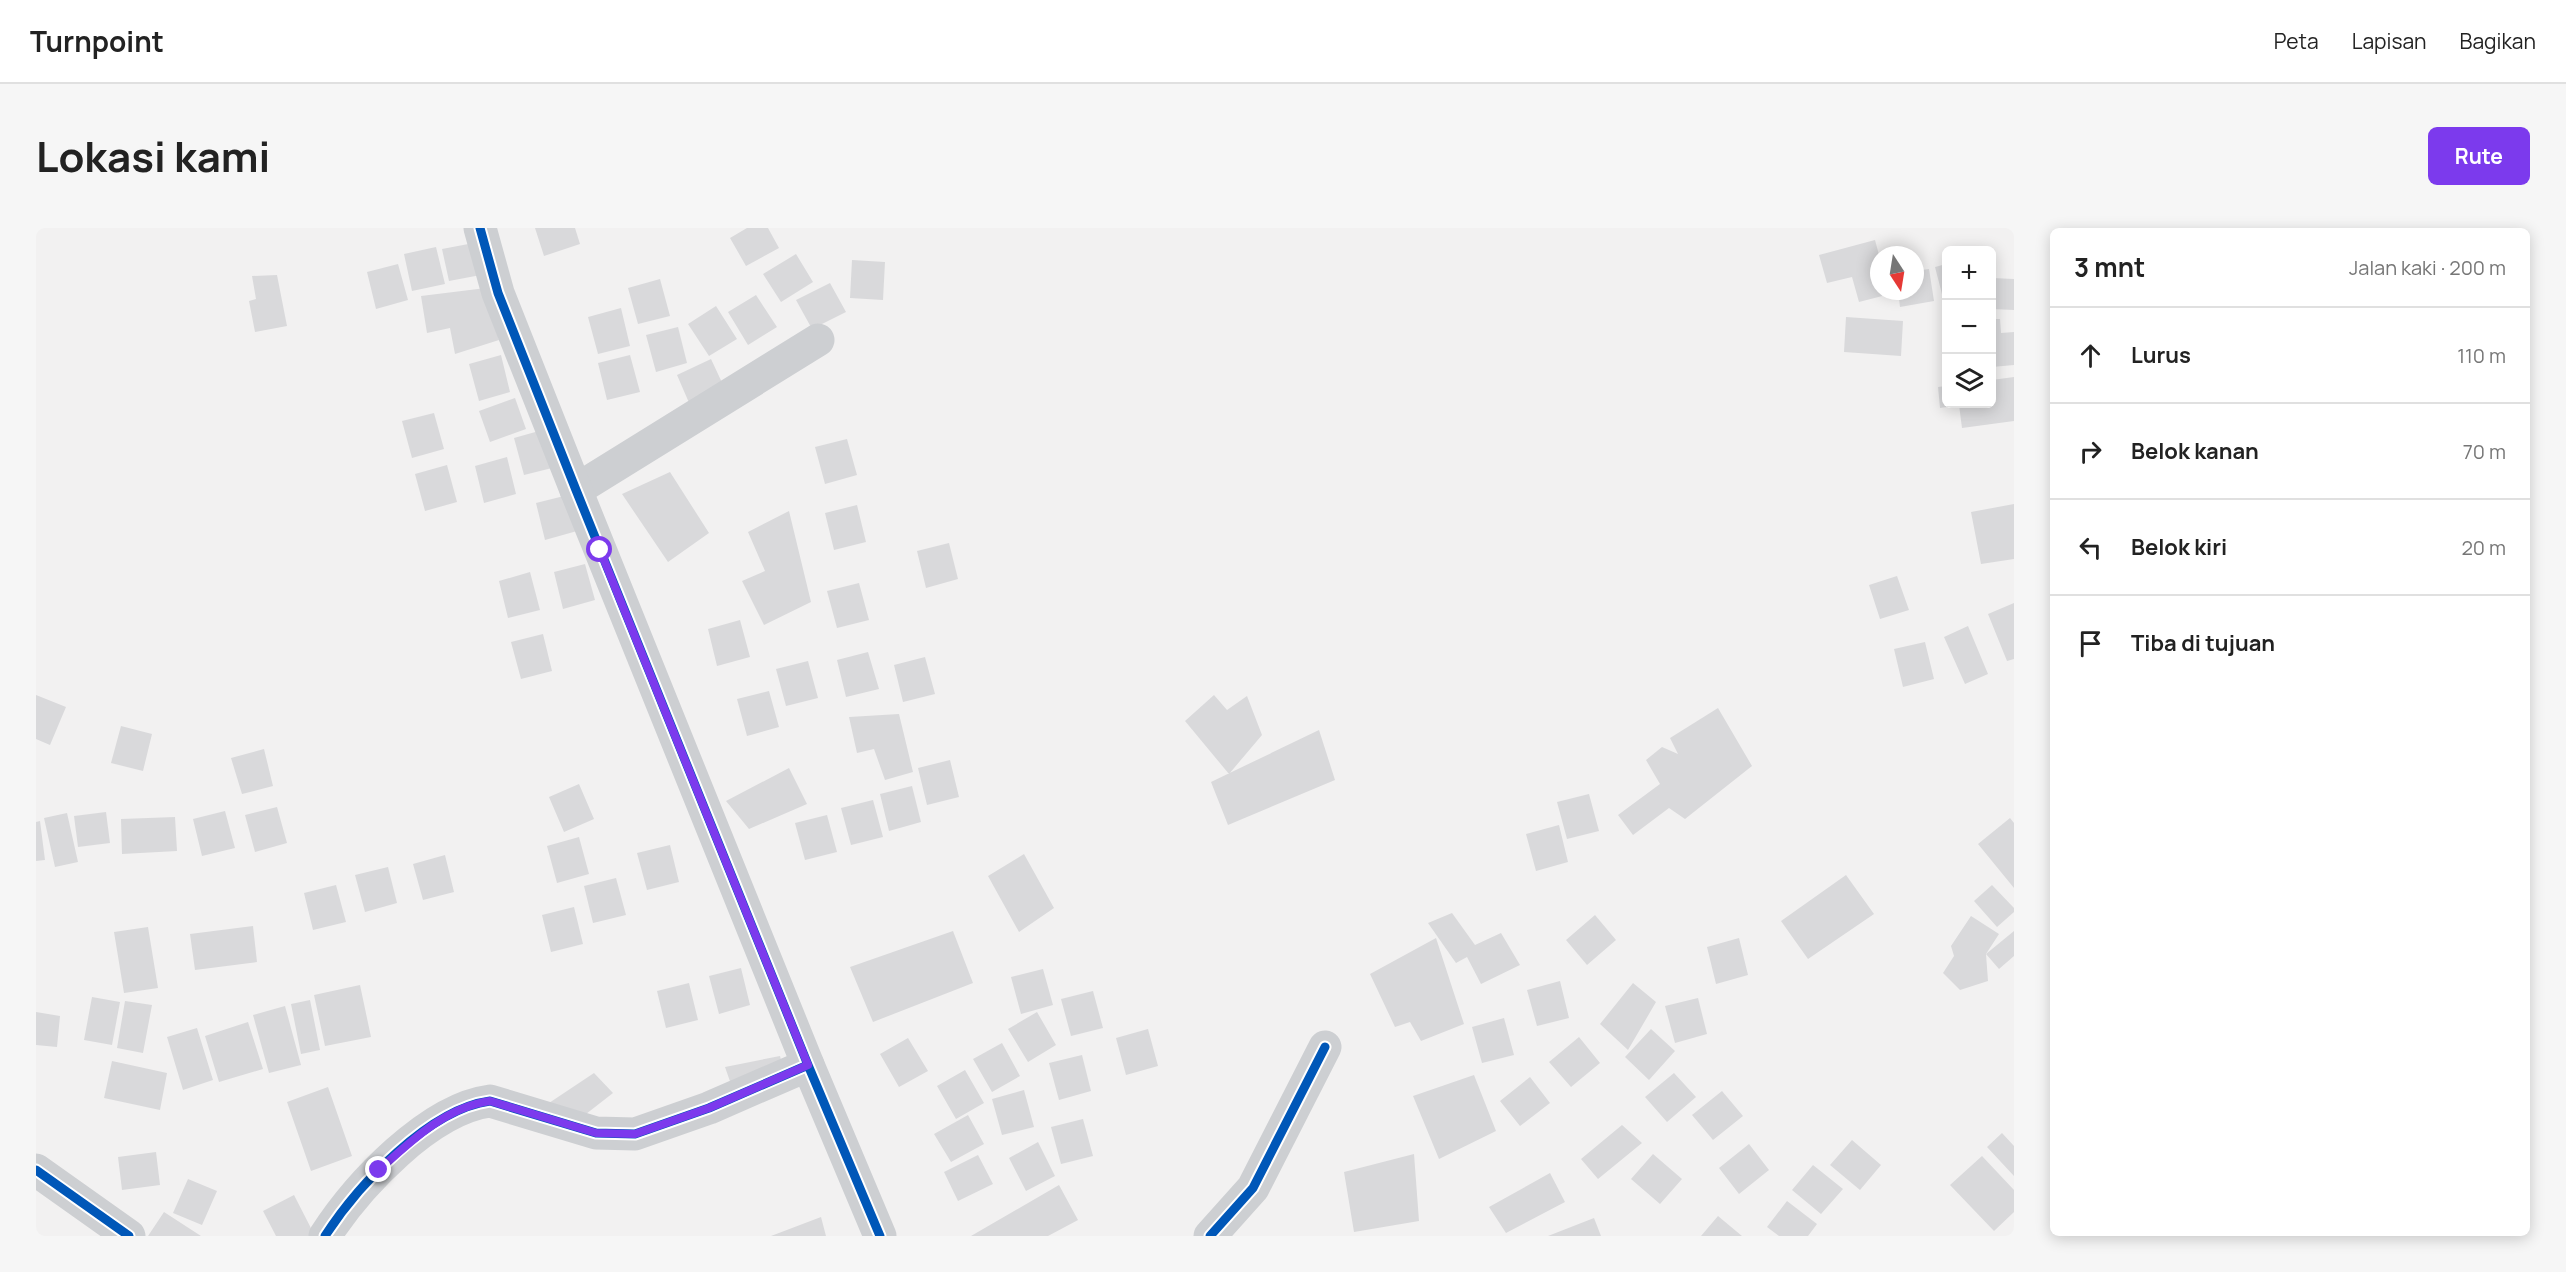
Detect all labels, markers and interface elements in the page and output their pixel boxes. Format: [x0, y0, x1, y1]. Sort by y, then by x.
text: Turnpoint [30, 22, 164, 60]
text: Peta [2274, 27, 2319, 55]
text: Lapisan [2352, 27, 2427, 55]
text: Bagikan [2460, 27, 2536, 55]
text: Lokasi kami [36, 127, 270, 185]
button: Rute [2428, 127, 2530, 185]
north arrow [1870, 246, 1924, 300]
map controls [1942, 246, 1996, 408]
button: + [1942, 246, 1996, 300]
text: 3 mnt [2074, 249, 2145, 285]
text: Jalan kaki · 200 m [2349, 254, 2506, 281]
button: − [1942, 300, 1996, 354]
icon: ahead [2074, 339, 2107, 372]
text: Lurus [2131, 340, 2191, 370]
text: 110 m [2457, 342, 2506, 369]
button: layers [1942, 354, 1996, 408]
icon: right [2074, 435, 2107, 468]
text: Belok kanan [2131, 436, 2259, 466]
text: 70 m [2463, 438, 2506, 465]
icon: left [2074, 531, 2107, 564]
text: Belok kiri [2131, 532, 2227, 562]
text: 20 m [2461, 534, 2506, 561]
route start [586, 536, 612, 562]
icon: arrive [2074, 627, 2107, 660]
text: Tiba di tujuan [2131, 628, 2275, 658]
route end [365, 1156, 391, 1182]

